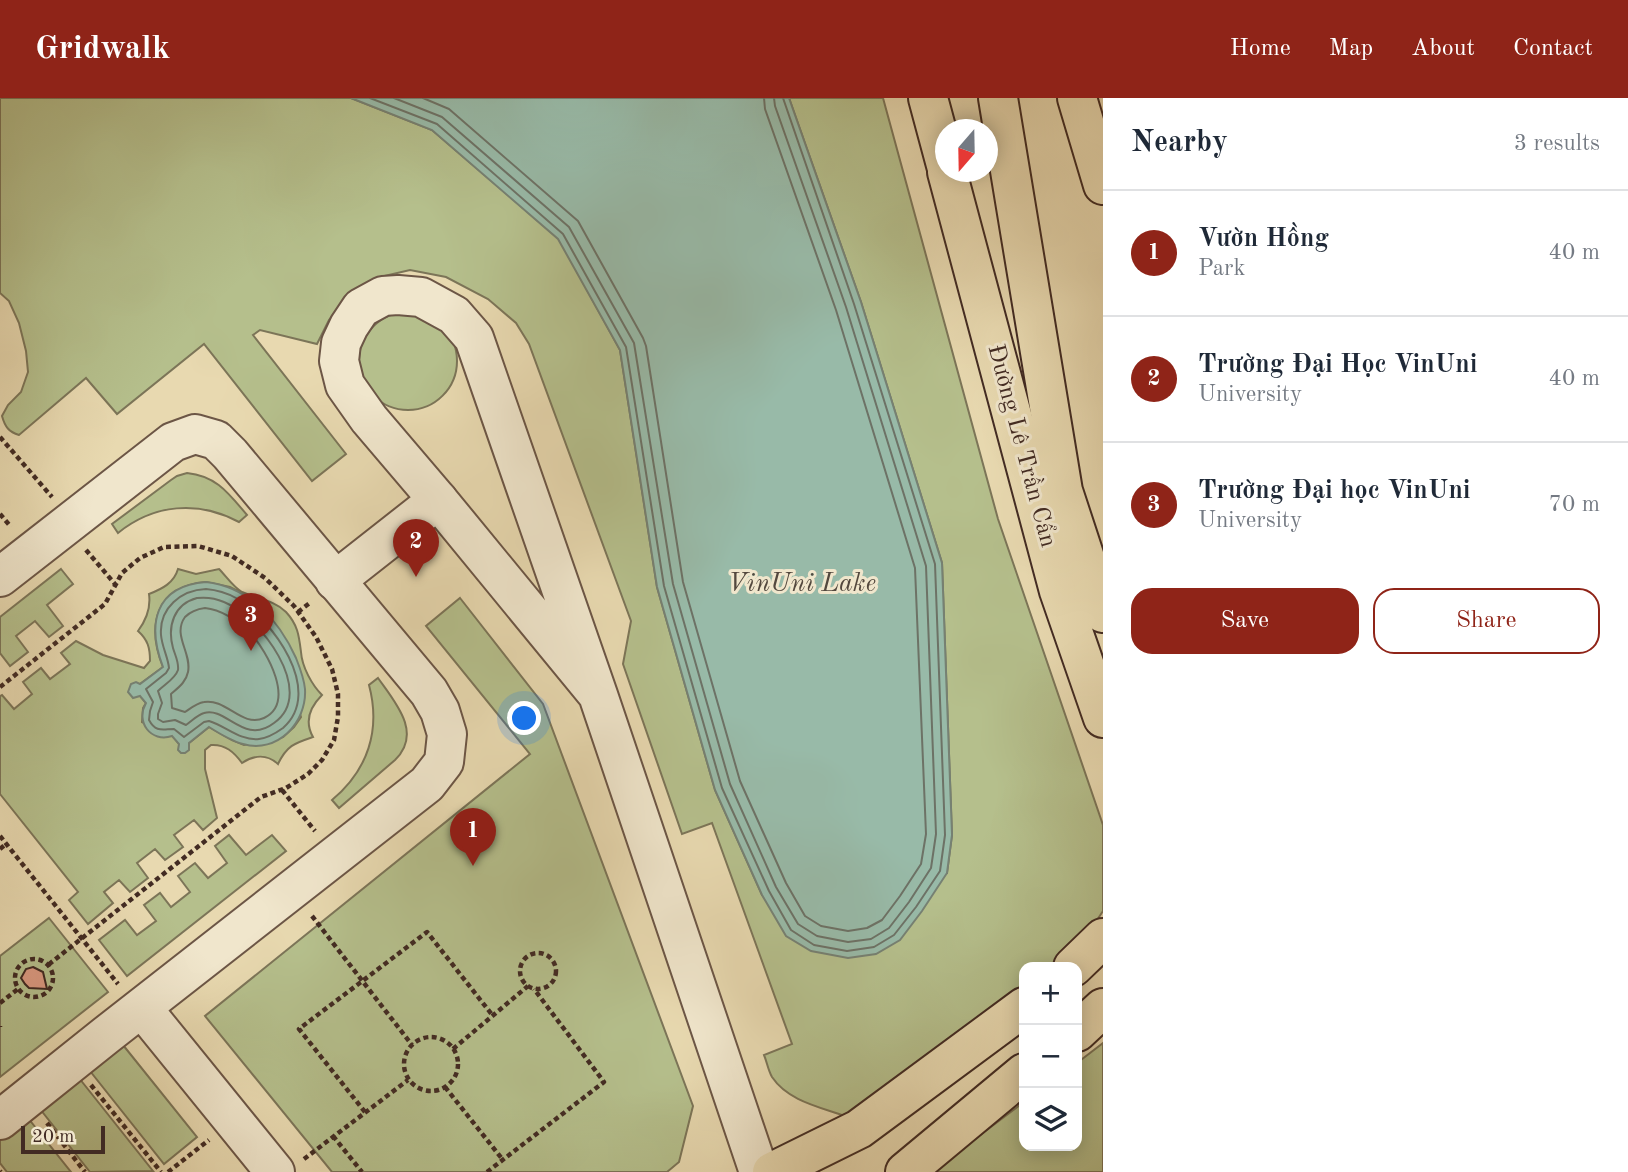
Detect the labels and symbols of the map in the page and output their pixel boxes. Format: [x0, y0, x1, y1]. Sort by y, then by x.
north arrow [935, 119, 998, 182]
street label: Đường Lê Trần Cẩn [982, 341, 1062, 550]
pin: 2 [393, 519, 439, 577]
water label: VinUni Lake [728, 571, 876, 597]
pin: 3 [228, 593, 274, 651]
your location [507, 701, 541, 735]
pin: 1 [450, 808, 496, 866]
scale bar [21, 1123, 105, 1155]

